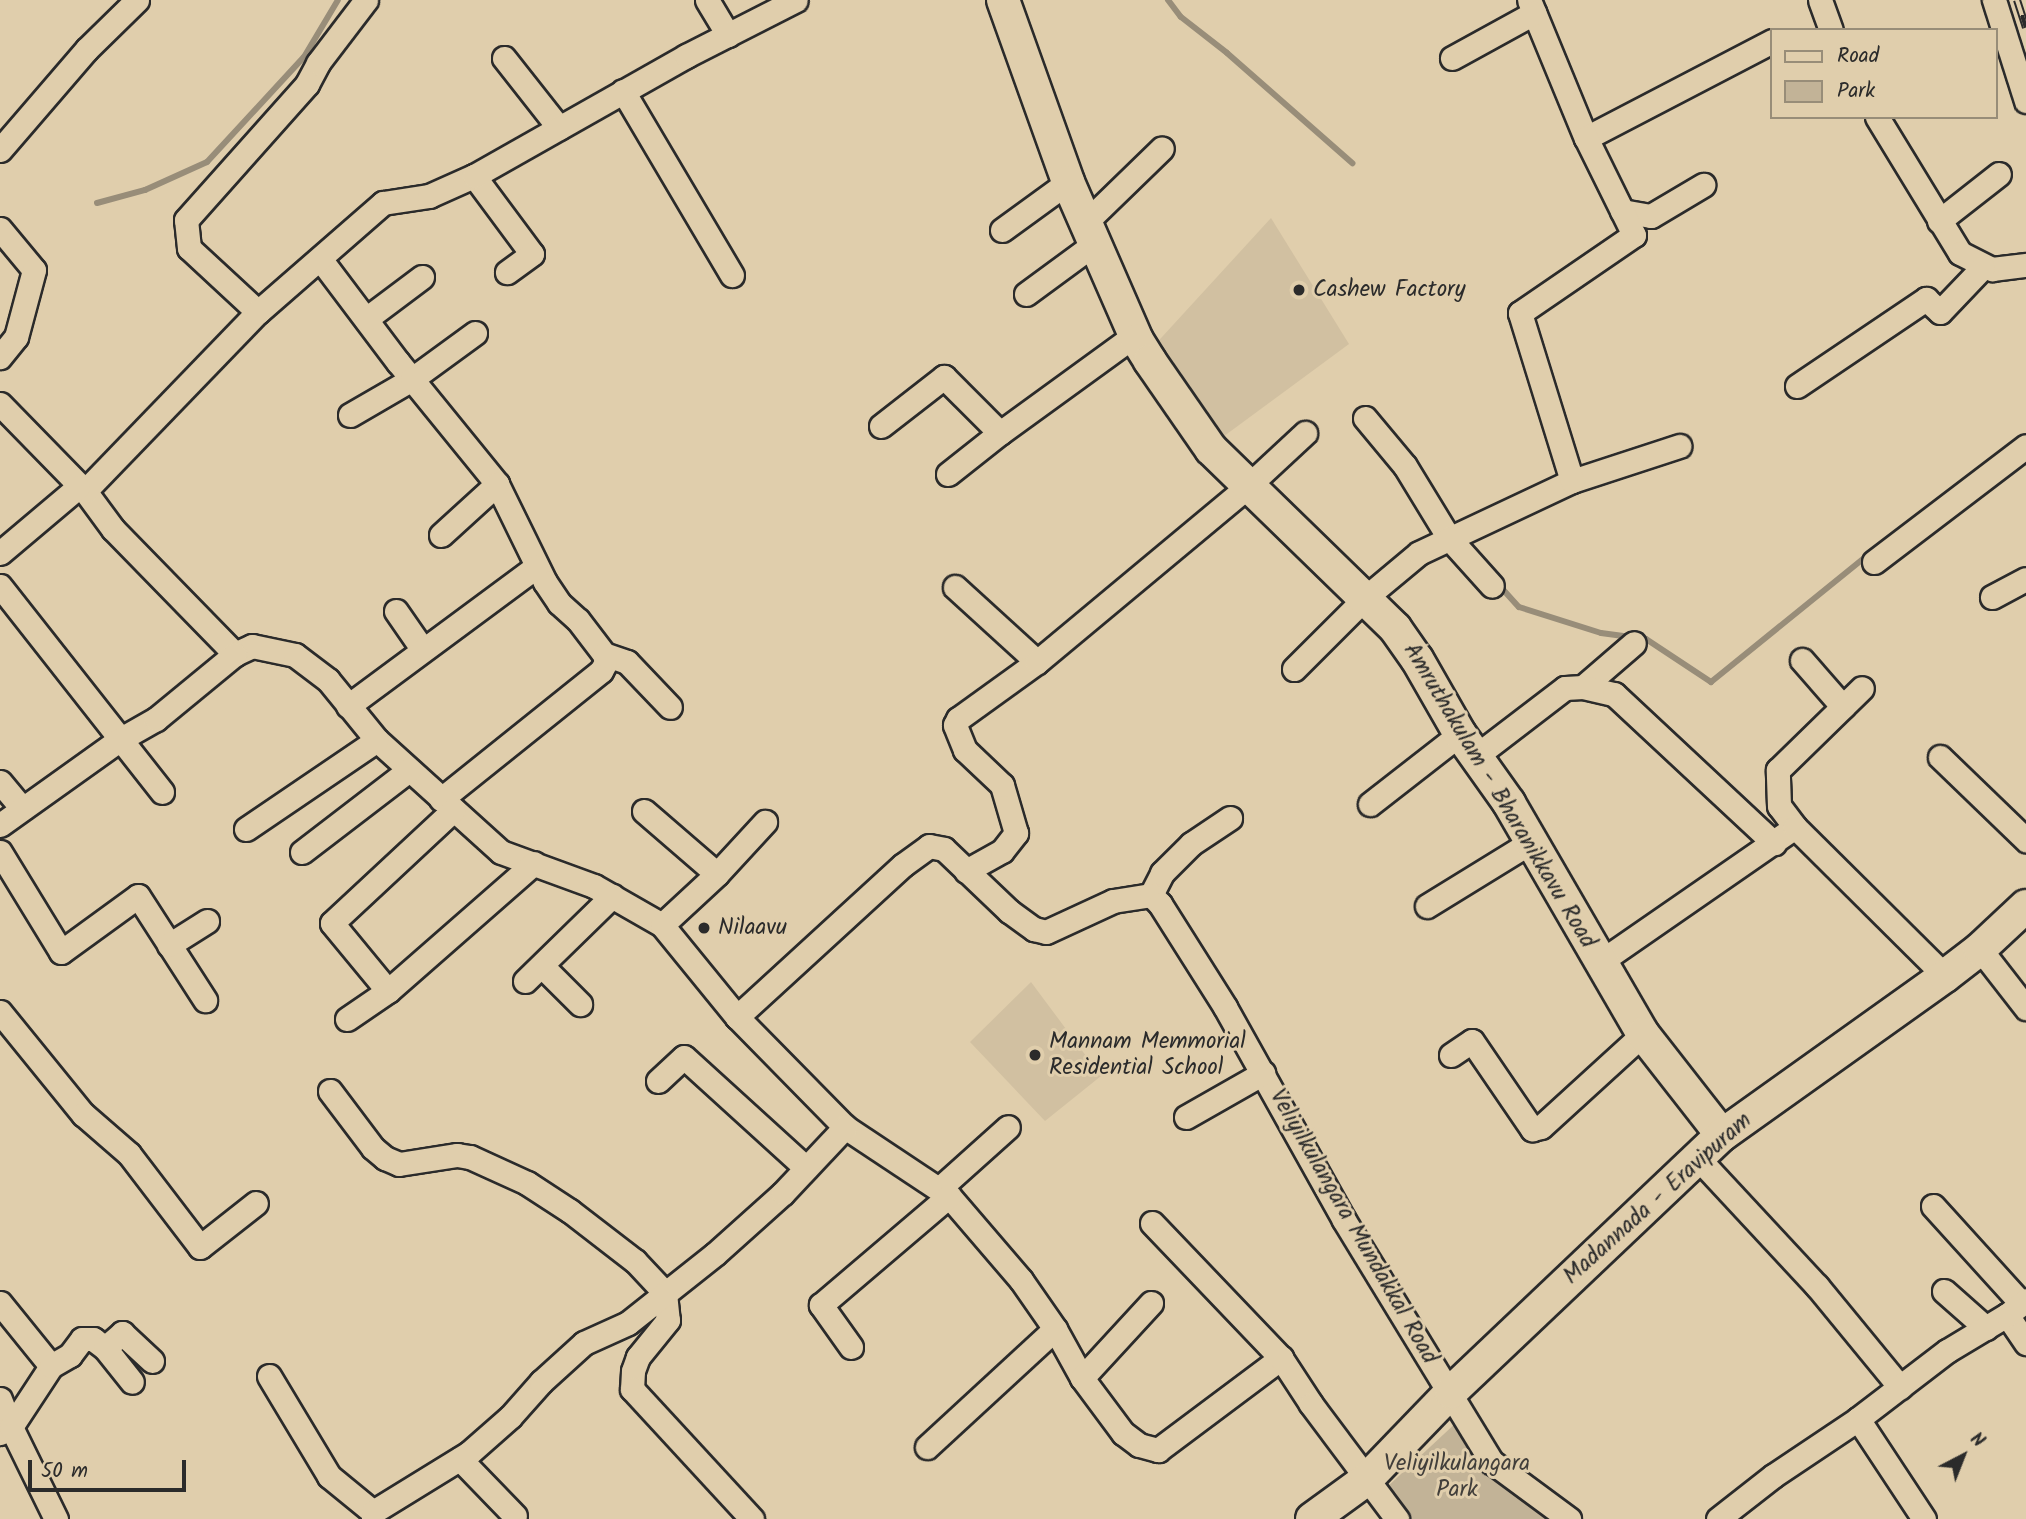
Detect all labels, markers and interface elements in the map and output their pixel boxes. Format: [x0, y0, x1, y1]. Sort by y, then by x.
legend [1770, 28, 1998, 119]
text: Road [1837, 40, 1879, 73]
text: Park [1837, 75, 1875, 108]
place label: Cashew Factory [1313, 276, 1466, 304]
marker: Cashew Factory [1291, 282, 1307, 298]
street label: Amruthakulam - Bharanikkavu Road [1397, 638, 1601, 954]
place label: Nilaavu [718, 914, 787, 942]
marker: Nilaavu [696, 920, 712, 936]
place label: Mannam Memmorial Residential School [1049, 1028, 1246, 1082]
marker: Mannam Memmorial Residential School [1027, 1047, 1043, 1063]
street label: Veliyilkulangara Mundakkal Road [1263, 1085, 1443, 1369]
street label: Madannada - Eravipuram [1558, 1107, 1758, 1291]
north arrow [1928, 1421, 1998, 1491]
text: N [1963, 1425, 1992, 1456]
scale bar [32, 1446, 189, 1490]
park label: Veliyilkulangara Park [1384, 1450, 1530, 1504]
text: 50 m [41, 1455, 88, 1488]

